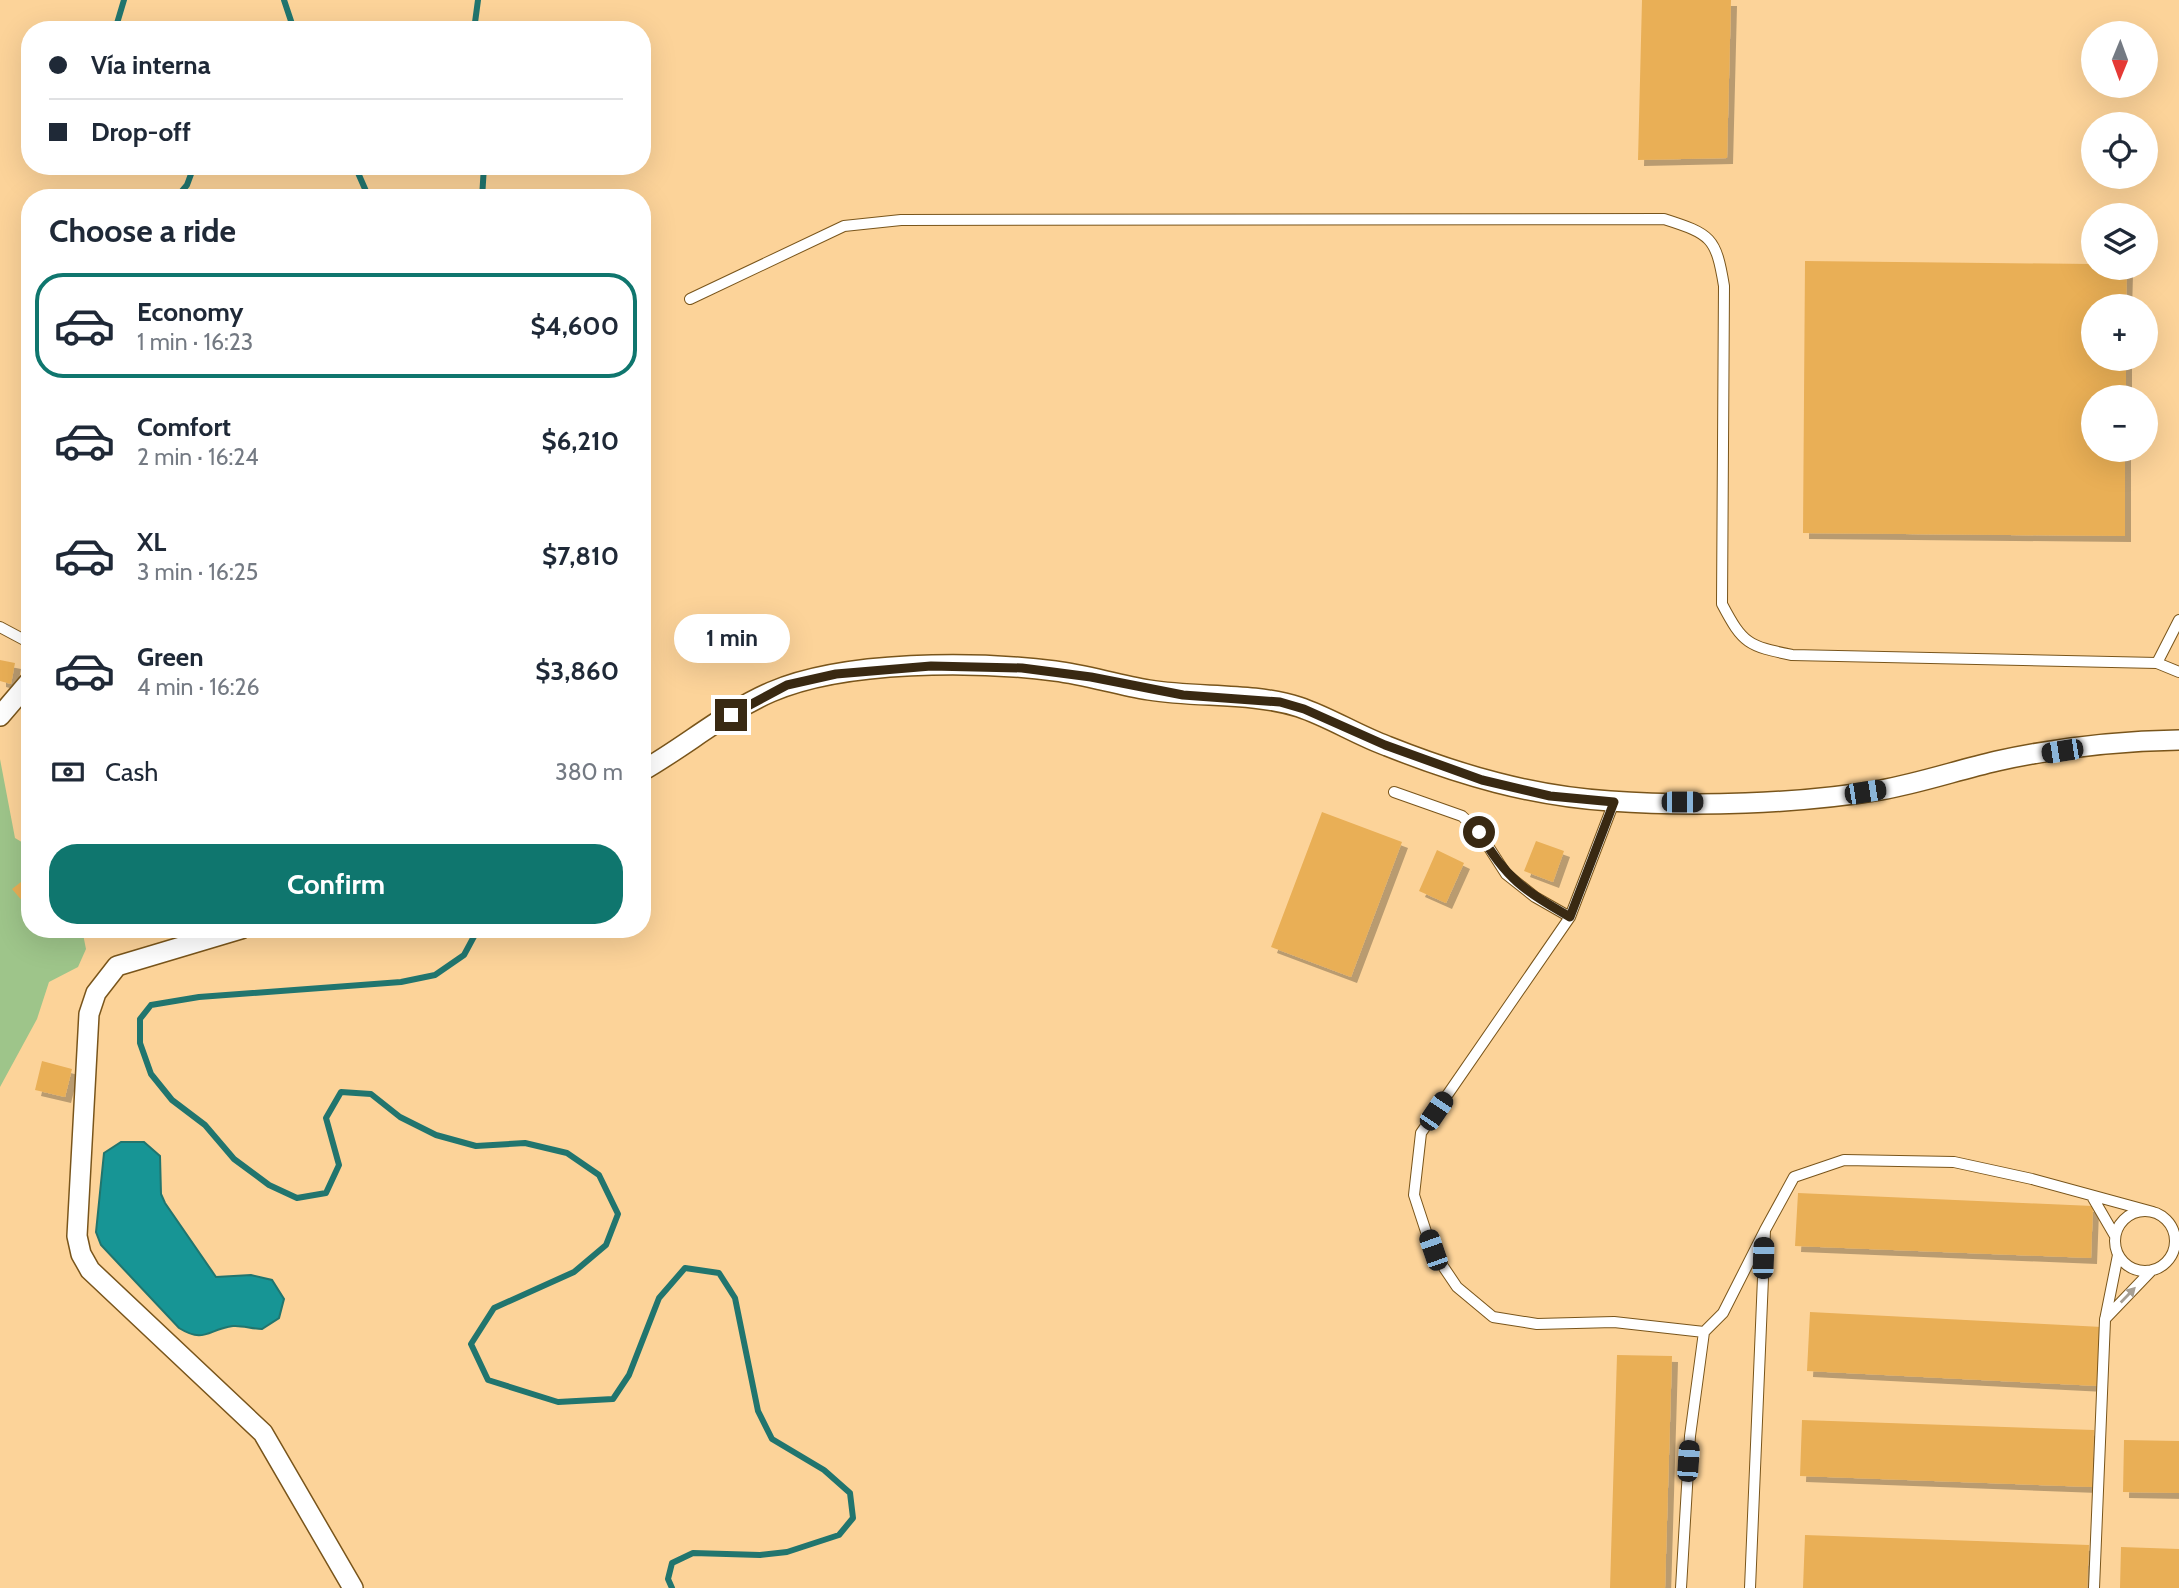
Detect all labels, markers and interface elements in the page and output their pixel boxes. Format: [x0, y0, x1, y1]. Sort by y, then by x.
north arrow [2081, 21, 2158, 98]
map controls [2081, 21, 2158, 462]
text: Vía interna [91, 49, 211, 81]
button: locate [2081, 112, 2158, 189]
text: Drop-off [91, 116, 191, 148]
button: layers [2081, 203, 2158, 280]
text: Choose a ride [49, 211, 236, 250]
icon: car [53, 294, 116, 357]
button: + [2081, 294, 2158, 371]
text: Economy [137, 296, 243, 328]
text: $4,600 [530, 310, 619, 342]
text: 1 min · 16:23 [137, 328, 253, 356]
button: − [2081, 385, 2158, 462]
icon: car [53, 409, 116, 472]
text: Comfort [137, 411, 231, 443]
text: $6,210 [542, 425, 619, 457]
text: 2 min · 16:24 [137, 443, 259, 471]
icon: car [53, 524, 116, 587]
text: XL [137, 526, 166, 558]
text: $7,810 [542, 540, 619, 572]
text: 3 min · 16:25 [137, 558, 258, 586]
callout: 1 min [673, 614, 789, 662]
text: 1 min [706, 624, 758, 652]
icon: car [53, 639, 116, 702]
text: Green [137, 641, 204, 673]
text: $3,860 [535, 655, 619, 687]
text: 4 min · 16:26 [137, 673, 260, 701]
route end [715, 699, 747, 731]
car [2040, 737, 2085, 765]
icon: cash [49, 753, 87, 791]
text: Cash [105, 756, 158, 788]
text: 380 m [555, 758, 623, 786]
car [1843, 778, 1888, 806]
car [1662, 792, 1704, 813]
route start [1463, 816, 1495, 848]
button: Confirm [49, 844, 623, 924]
car [1416, 1088, 1457, 1134]
car [1417, 1227, 1450, 1273]
car [1752, 1237, 1775, 1279]
one-way arrow [2120, 1287, 2136, 1304]
car [1677, 1439, 1700, 1483]

